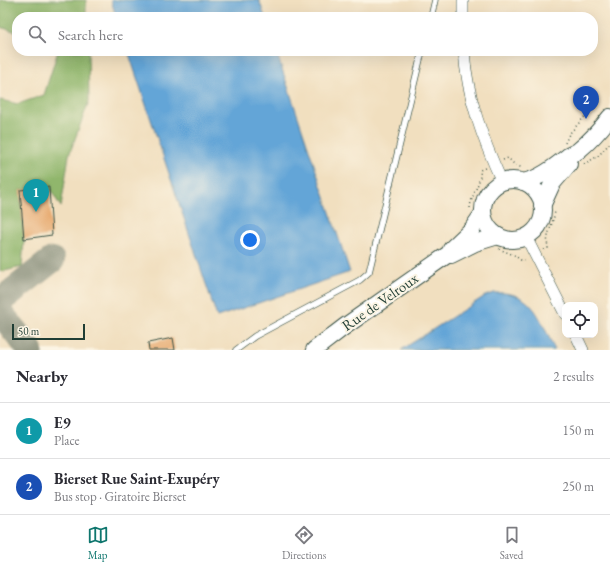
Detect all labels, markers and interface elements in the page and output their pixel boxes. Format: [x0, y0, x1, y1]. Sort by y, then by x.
search box [12, 12, 598, 56]
icon: search [26, 23, 48, 45]
text: Search here [58, 25, 123, 44]
pin: 2 [573, 86, 599, 119]
pin: 1 [23, 179, 49, 212]
your location [240, 230, 260, 250]
street label: Rue de Velroux [338, 268, 422, 335]
map controls [562, 302, 598, 338]
button: locate [562, 302, 598, 338]
scale bar [12, 322, 85, 341]
text: 50 m [18, 324, 39, 338]
text: Nearby [16, 365, 68, 387]
text: 2 results [553, 368, 594, 385]
text: E9 [54, 413, 71, 432]
text: 1 [26, 422, 32, 439]
text: 150 m [563, 422, 594, 439]
text: Place [54, 432, 80, 449]
text: Bierset Rue Saint-Exupéry [54, 469, 220, 488]
text: 2 [26, 478, 32, 495]
text: 250 m [563, 478, 594, 495]
text: Bus stop · Giratoire Bierset [54, 488, 186, 505]
tab: Map [87, 524, 109, 562]
tab: Directions [282, 524, 326, 562]
tab: Saved [500, 524, 523, 562]

